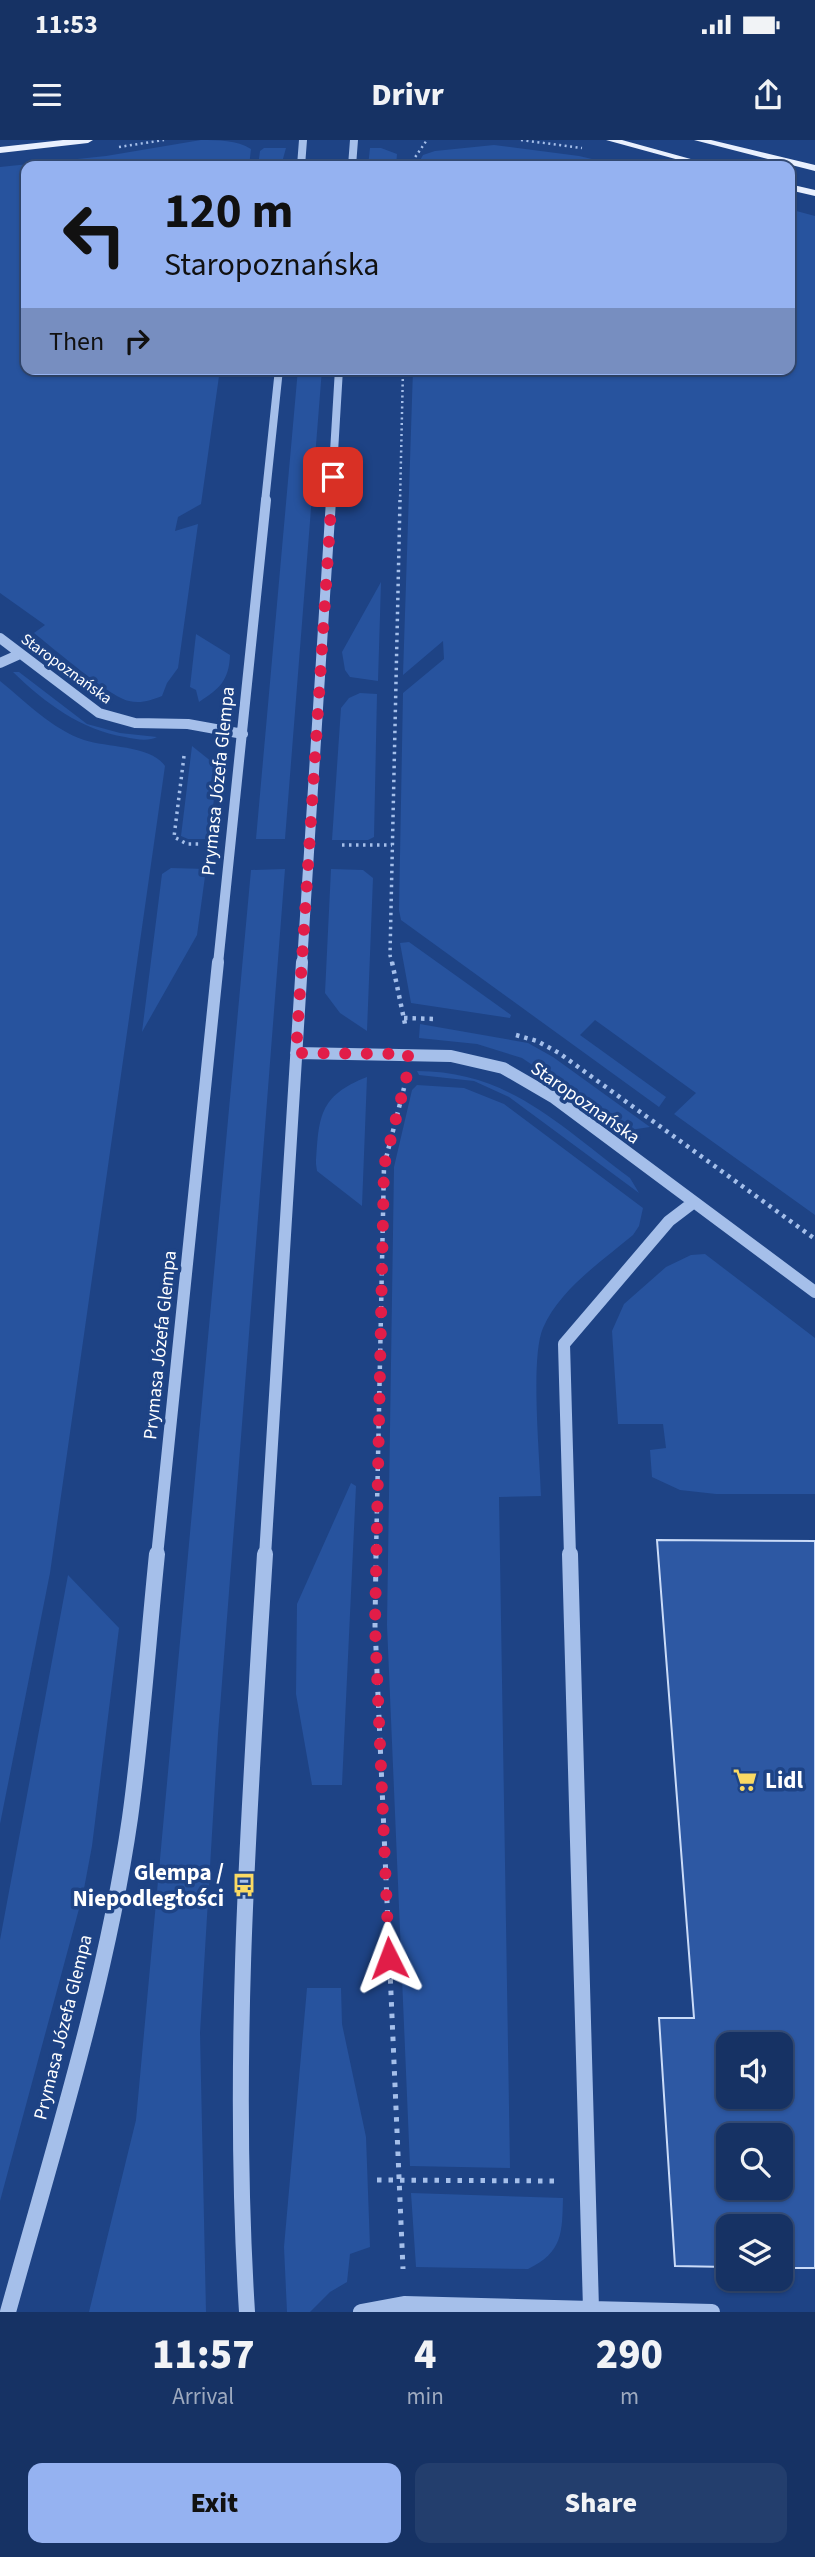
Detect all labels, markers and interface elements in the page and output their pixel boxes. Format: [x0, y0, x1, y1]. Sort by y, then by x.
text: 11:53 [35, 6, 98, 43]
text: Drivr [371, 72, 444, 118]
icon: menu [28, 76, 66, 114]
icon: share [749, 76, 787, 114]
text: 120 m [164, 177, 293, 247]
icon: left [49, 189, 140, 280]
text: Staropoznańska [164, 242, 379, 288]
icon: right [118, 322, 156, 360]
text: Then [49, 323, 104, 360]
pin [303, 447, 363, 507]
icon: arrive [314, 458, 352, 496]
street label: Staropoznańska [16, 628, 116, 709]
street label: Prymasa Józefa Glempa [195, 685, 242, 877]
street label: Staropoznańska [525, 1055, 645, 1151]
street label: Prymasa Józefa Glempa [137, 1249, 184, 1441]
place label: Lidl [765, 1764, 803, 1797]
supermarket icon: Lidl [731, 1766, 759, 1794]
place label: Glempa / Niepodległości [73, 1856, 224, 1915]
bus stop icon: Glempa / Niepodległości [230, 1871, 258, 1899]
position arrow [352, 1921, 426, 1995]
street label: Prymasa Józefa Glempa [27, 1932, 100, 2123]
map controls [716, 2032, 793, 2291]
button: sound [716, 2032, 793, 2109]
button: search [716, 2123, 793, 2200]
button: layers [716, 2214, 793, 2291]
text: 11:57 [152, 2325, 255, 2385]
text: 4 [414, 2325, 436, 2385]
text: 290 [596, 2325, 663, 2385]
text: Arrival [172, 2380, 234, 2413]
text: min [407, 2380, 444, 2413]
text: m [620, 2380, 639, 2413]
button: Exit [28, 2463, 401, 2543]
button: Share [415, 2463, 787, 2543]

